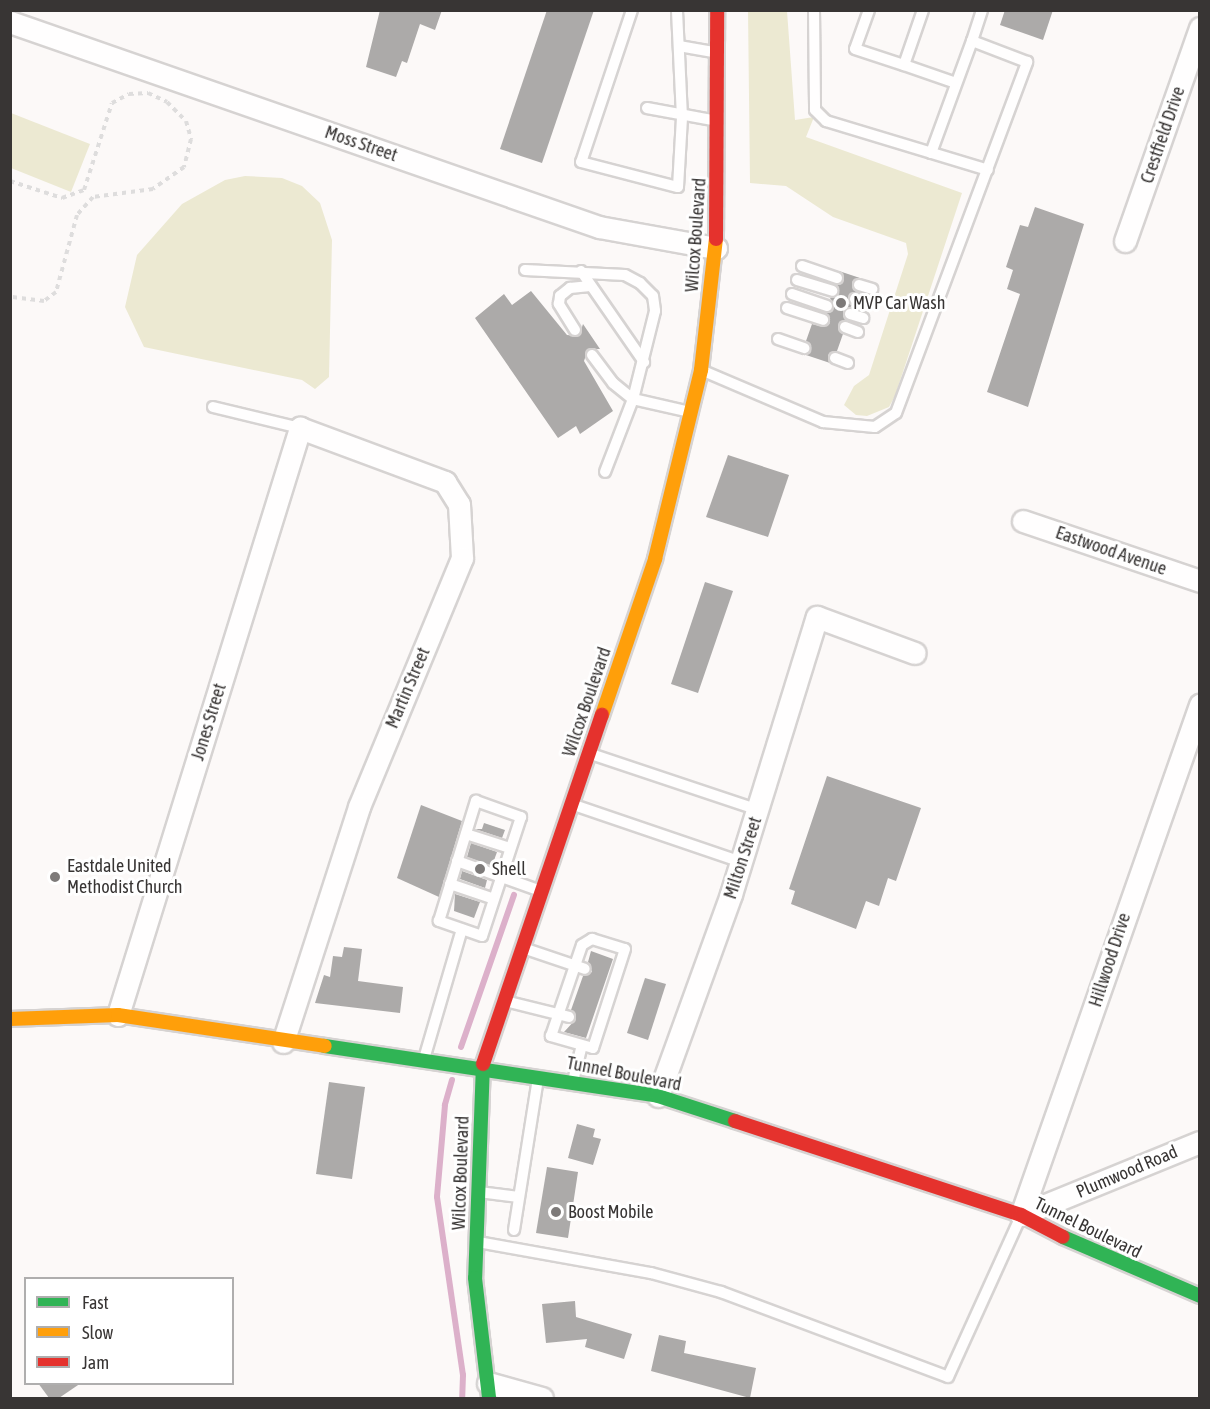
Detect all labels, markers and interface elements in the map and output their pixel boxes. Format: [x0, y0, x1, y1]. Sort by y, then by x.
street label: Crestfield Drive [1136, 84, 1190, 186]
street label: Moss Street [322, 122, 400, 166]
street label: Wilcox Boulevard [681, 177, 711, 293]
place label: MVP Car Wash [853, 292, 945, 314]
marker: MVP Car Wash [834, 296, 848, 310]
street label: Eastwood Avenue [1053, 522, 1169, 580]
street label: Martin Street [381, 644, 435, 732]
street label: Wilcox Boulevard [558, 645, 616, 759]
street label: Jones Street [187, 681, 231, 763]
street label: Milton Street [720, 814, 766, 902]
place label: Eastdale United Methodist Church [67, 856, 183, 898]
place label: Shell [492, 858, 526, 880]
marker: Shell [473, 862, 487, 876]
marker: Eastdale United Methodist Church [48, 870, 62, 884]
street label: Hillwood Drive [1085, 910, 1135, 1010]
street label: Tunnel Boulevard [565, 1052, 683, 1096]
street label: Wilcox Boulevard [448, 1116, 474, 1230]
street label: Plumwood Road [1073, 1141, 1181, 1203]
street label: Tunnel Boulevard [1031, 1193, 1145, 1263]
place label: Boost Mobile [568, 1201, 653, 1223]
marker: Boost Mobile [549, 1205, 563, 1219]
legend [24, 1277, 234, 1385]
text: Fast [82, 1292, 109, 1313]
text: Slow [82, 1322, 113, 1343]
text: Jam [82, 1352, 109, 1373]

